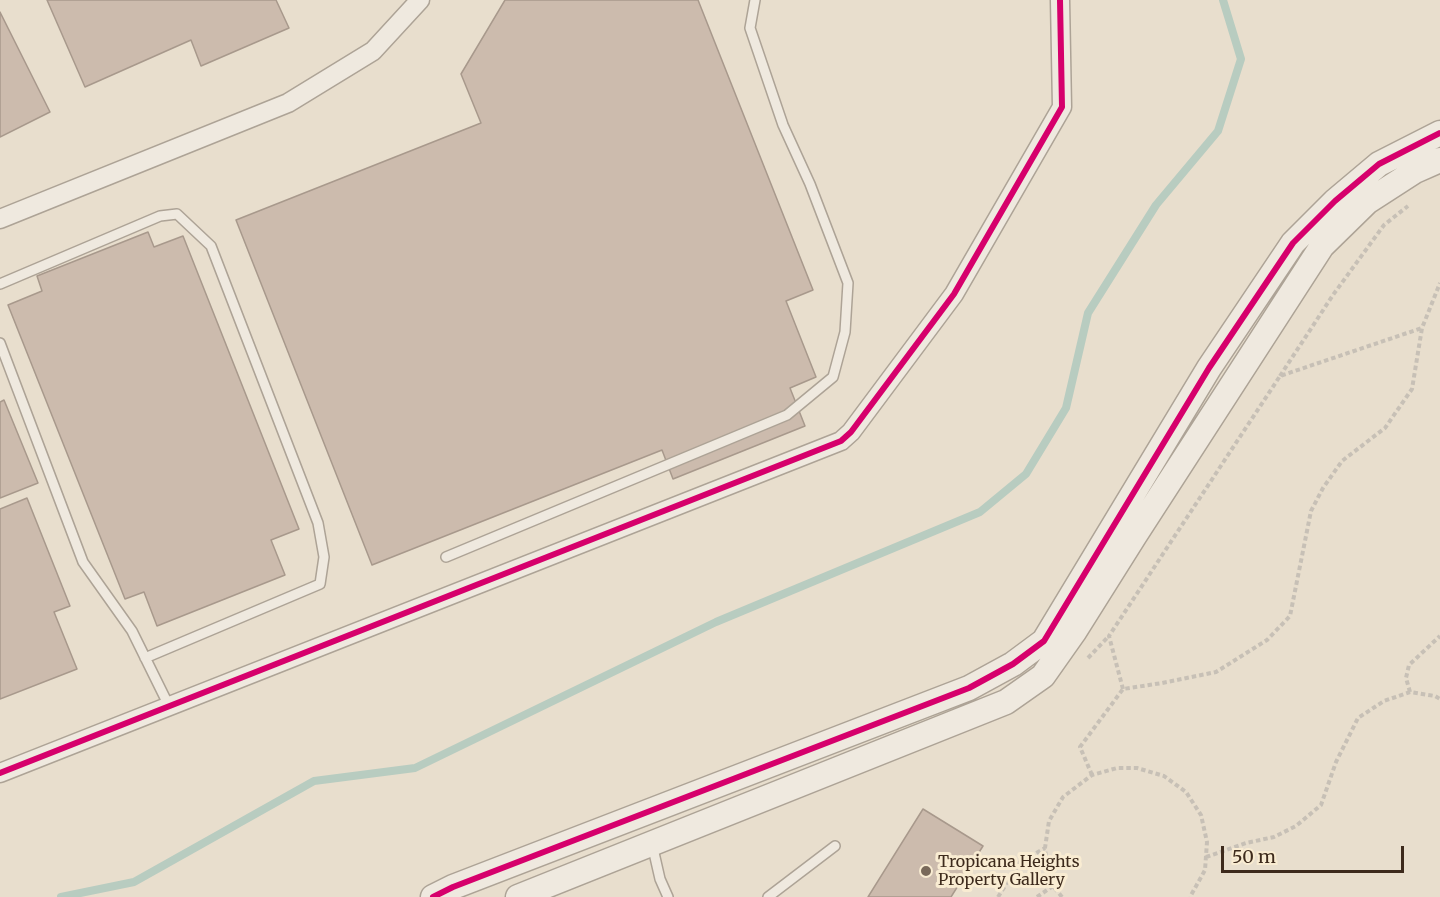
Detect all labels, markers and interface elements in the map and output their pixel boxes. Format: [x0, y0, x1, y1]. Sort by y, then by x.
scale bar [1224, 834, 1407, 872]
text: 50 m [1232, 845, 1276, 868]
place label: Tropicana Heights Property Gallery [938, 852, 1080, 890]
marker: Tropicana Heights Property Gallery [919, 864, 933, 878]

